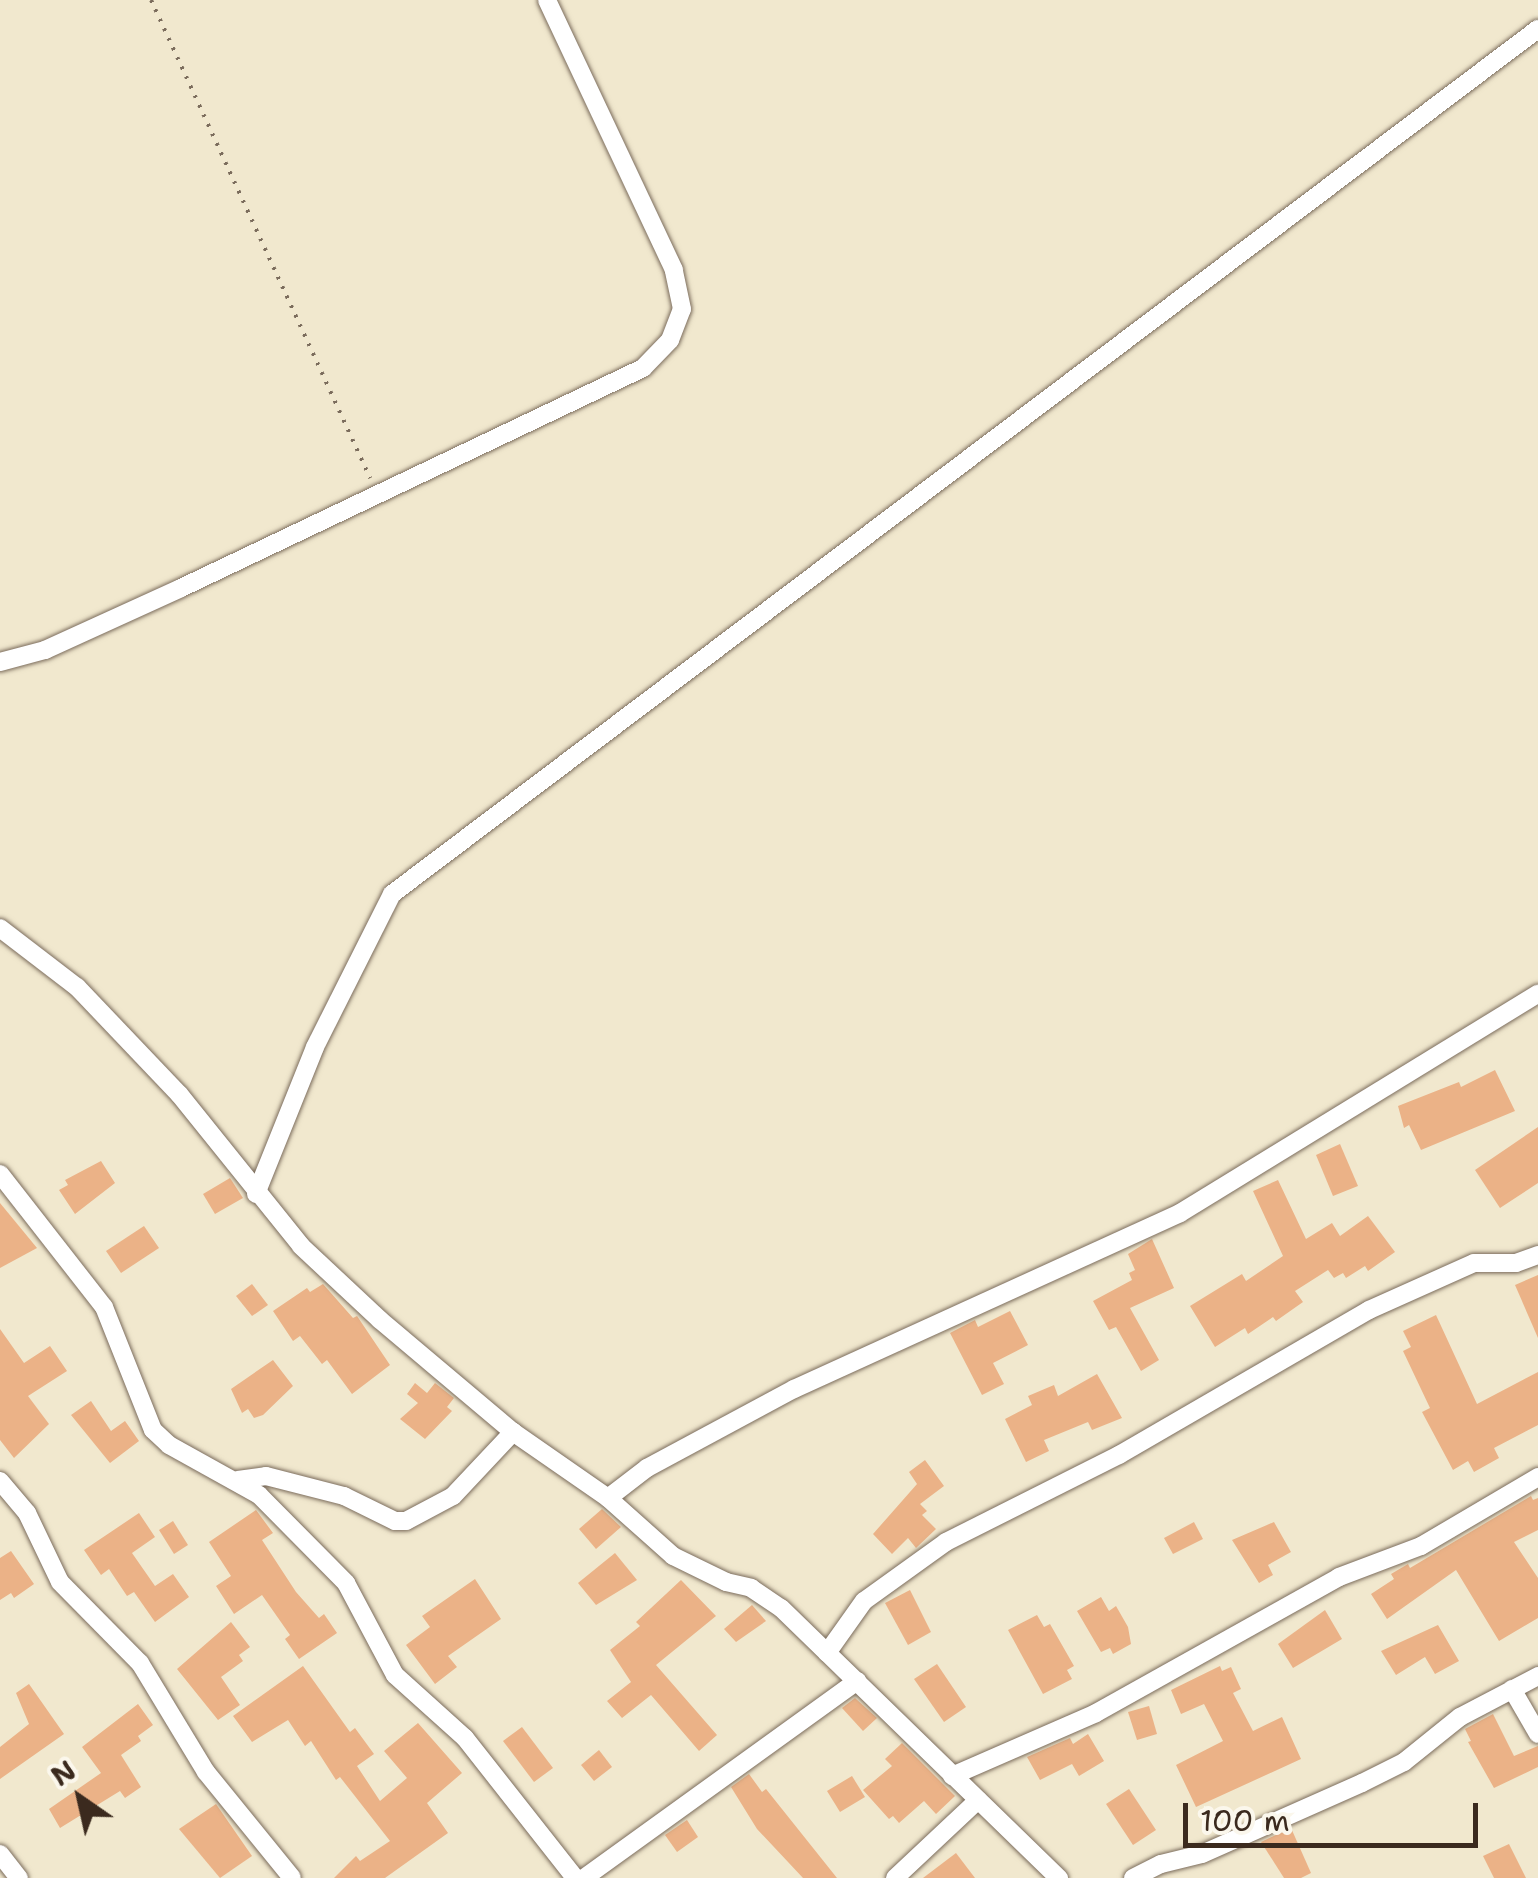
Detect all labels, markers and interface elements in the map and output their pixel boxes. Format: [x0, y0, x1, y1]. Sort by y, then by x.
north arrow [30, 1748, 130, 1848]
text: N [43, 1751, 83, 1795]
scale bar [1188, 1783, 1483, 1845]
text: 100 m [1200, 1800, 1290, 1841]

